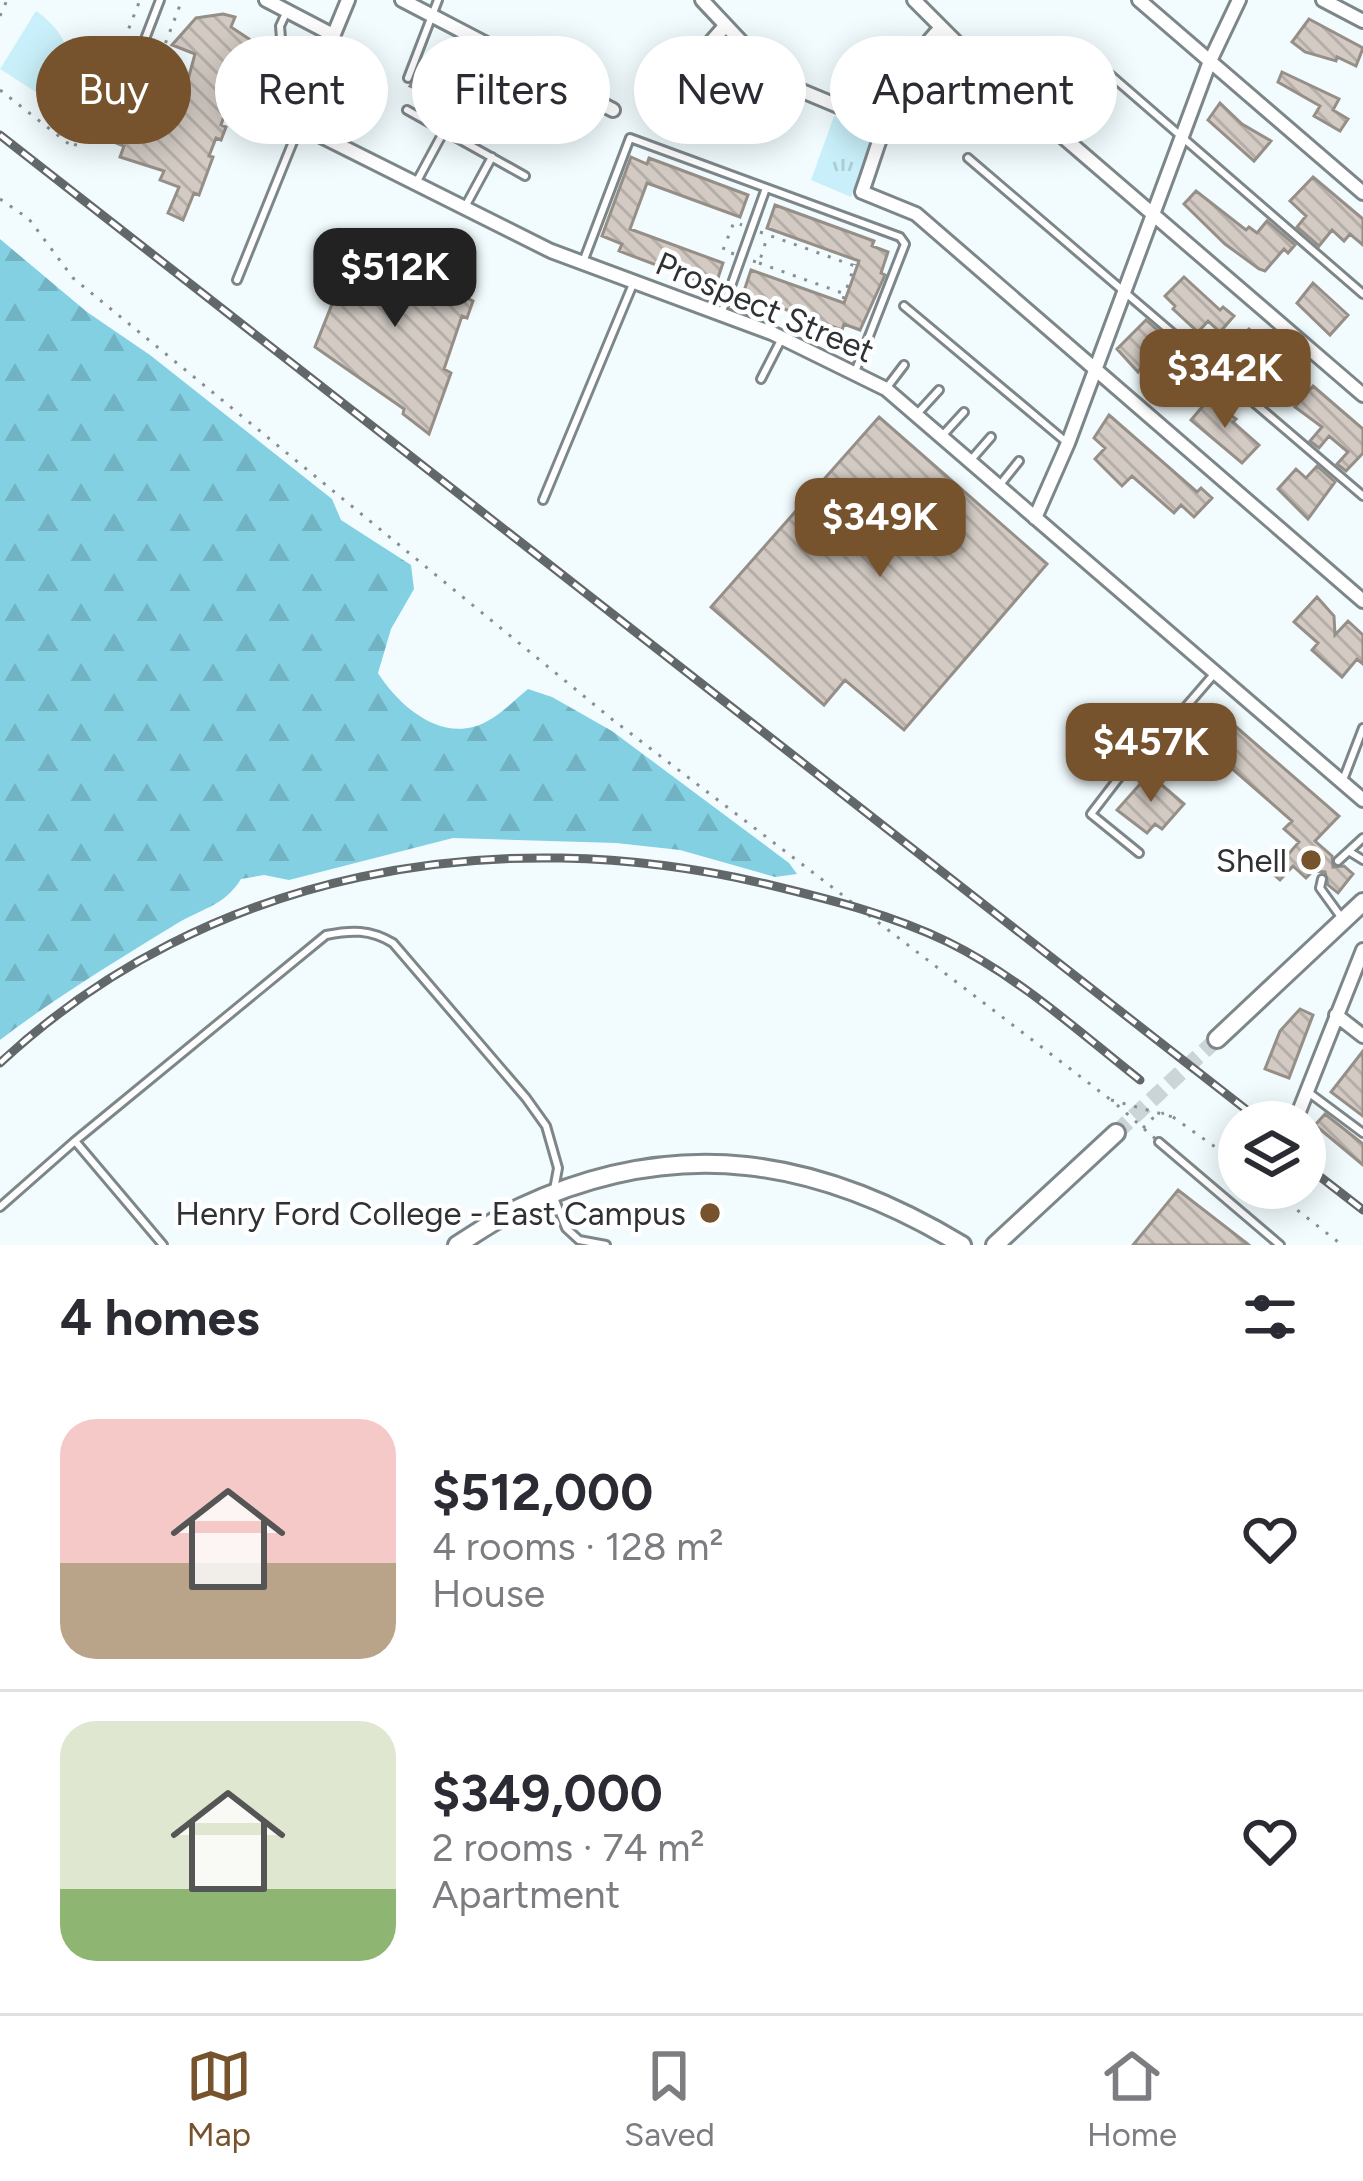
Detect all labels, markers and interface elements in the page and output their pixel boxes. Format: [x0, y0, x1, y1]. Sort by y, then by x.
chip: Buy [36, 36, 191, 144]
chip: Rent [215, 36, 388, 144]
chip: Filters [412, 36, 610, 144]
chip: New [634, 36, 806, 144]
chip: Apartment [830, 36, 1117, 144]
pin: $512K [311, 228, 479, 330]
text: $512K [340, 243, 450, 290]
street label: Prospect Street [650, 244, 880, 370]
pin: $342K [1141, 329, 1309, 431]
text: $342K [1167, 344, 1283, 391]
pin: $349K [796, 478, 964, 580]
text: $349K [822, 493, 938, 540]
pin: $457K [1067, 703, 1235, 805]
text: $457K [1093, 718, 1209, 765]
place label: Shell [1216, 841, 1287, 880]
marker: Shell [1298, 847, 1324, 873]
map controls [1218, 1101, 1326, 1209]
button: layers [1218, 1101, 1326, 1209]
place label: Henry Ford College - East Campus [175, 1194, 686, 1233]
marker: Henry Ford College - East Campus [697, 1200, 723, 1226]
icon: filters [1237, 1284, 1303, 1350]
text: 4 homes [60, 1287, 260, 1348]
text: $512,000 [432, 1462, 653, 1523]
icon: home [156, 1467, 300, 1611]
icon: heart [1237, 1506, 1303, 1572]
text: 4 rooms · 128 m² [432, 1523, 724, 1570]
text: House [432, 1570, 545, 1617]
text: $349,000 [432, 1763, 663, 1824]
icon: home [156, 1769, 300, 1913]
icon: heart [1237, 1808, 1303, 1874]
text: 2 rooms · 74 m² [432, 1824, 704, 1871]
text: Apartment [432, 1871, 620, 1918]
tab: Map [186, 2043, 252, 2154]
tab: Saved [624, 2043, 715, 2154]
tab: Home [1087, 2043, 1177, 2154]

